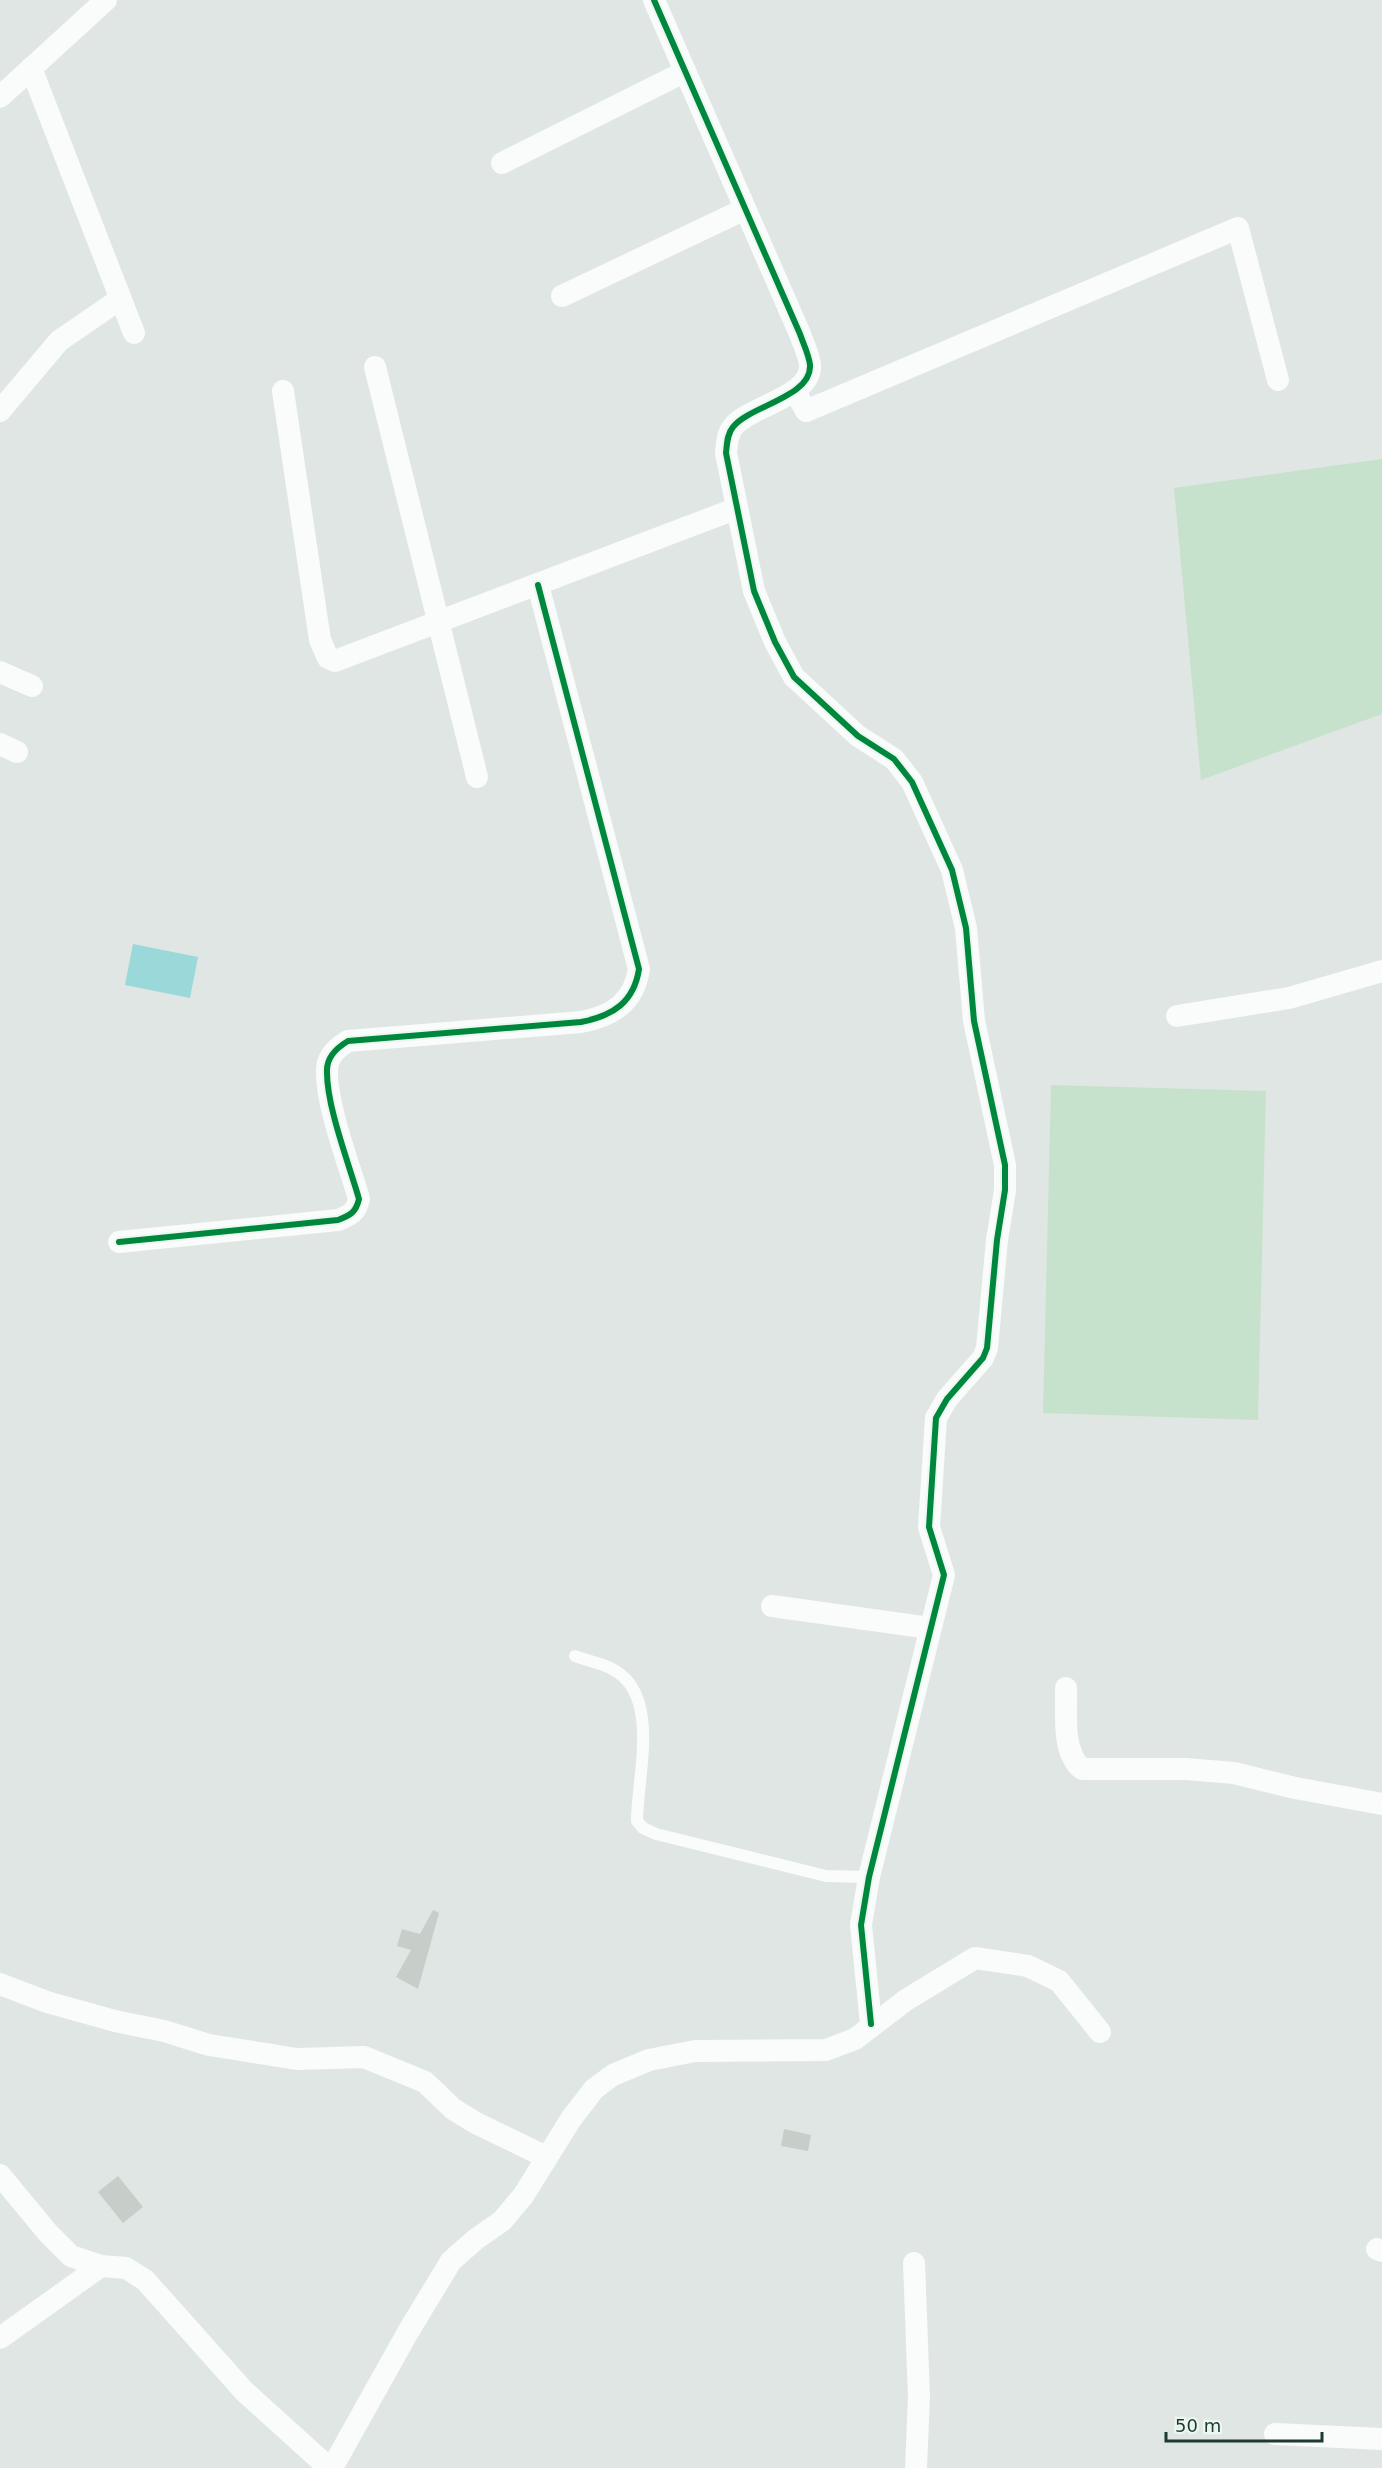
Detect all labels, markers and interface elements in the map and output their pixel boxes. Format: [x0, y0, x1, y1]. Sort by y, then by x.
scale bar [1166, 2405, 1322, 2443]
text: 50 m [1175, 2415, 1221, 2436]

